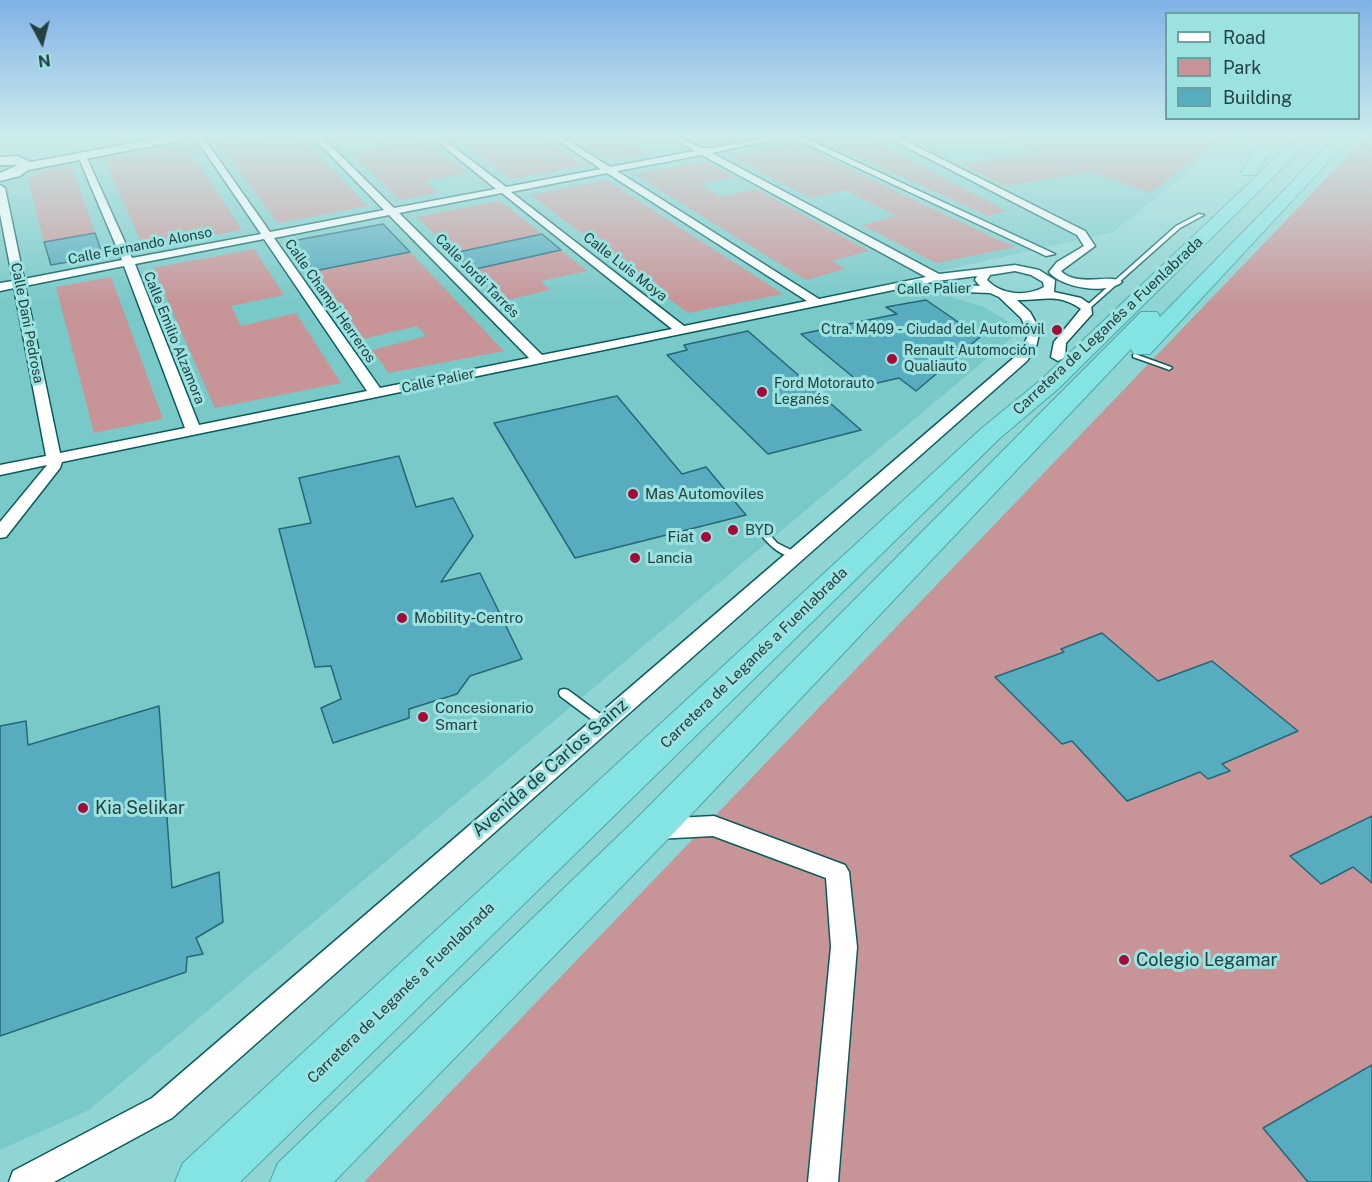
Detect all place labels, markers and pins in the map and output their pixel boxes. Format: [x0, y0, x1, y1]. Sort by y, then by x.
place label: Ctra. M409 - Ciudad del Automóvil [821, 322, 1045, 338]
marker: Ctra. M409 - Ciudad del Automóvil [1050, 323, 1064, 337]
place label: Renault Automoción Qualiauto [904, 343, 1036, 376]
marker: Renault Automoción Qualiauto [885, 352, 899, 366]
place label: Ford Motorauto Leganés [774, 376, 874, 408]
marker: Ford Motorauto Leganés [755, 385, 769, 399]
place label: Mas Automoviles [645, 485, 764, 503]
marker: Mas Automoviles [626, 487, 640, 501]
place label: BYD [745, 521, 774, 539]
marker: BYD [726, 523, 740, 537]
place label: Fiat [668, 528, 694, 546]
marker: Fiat [699, 530, 713, 544]
place label: Lancia [647, 549, 692, 567]
marker: Lancia [628, 551, 642, 565]
place label: Mobility-Centro [414, 609, 523, 627]
marker: Mobility-Centro [395, 611, 409, 625]
place label: Concesionario Smart [435, 699, 534, 734]
marker: Concesionario Smart [416, 710, 430, 724]
place label: Kia Selikar [95, 797, 185, 819]
marker: Kia Selikar [76, 801, 90, 815]
place label: Colegio Legamar [1136, 949, 1277, 971]
marker: Colegio Legamar [1117, 953, 1131, 967]

